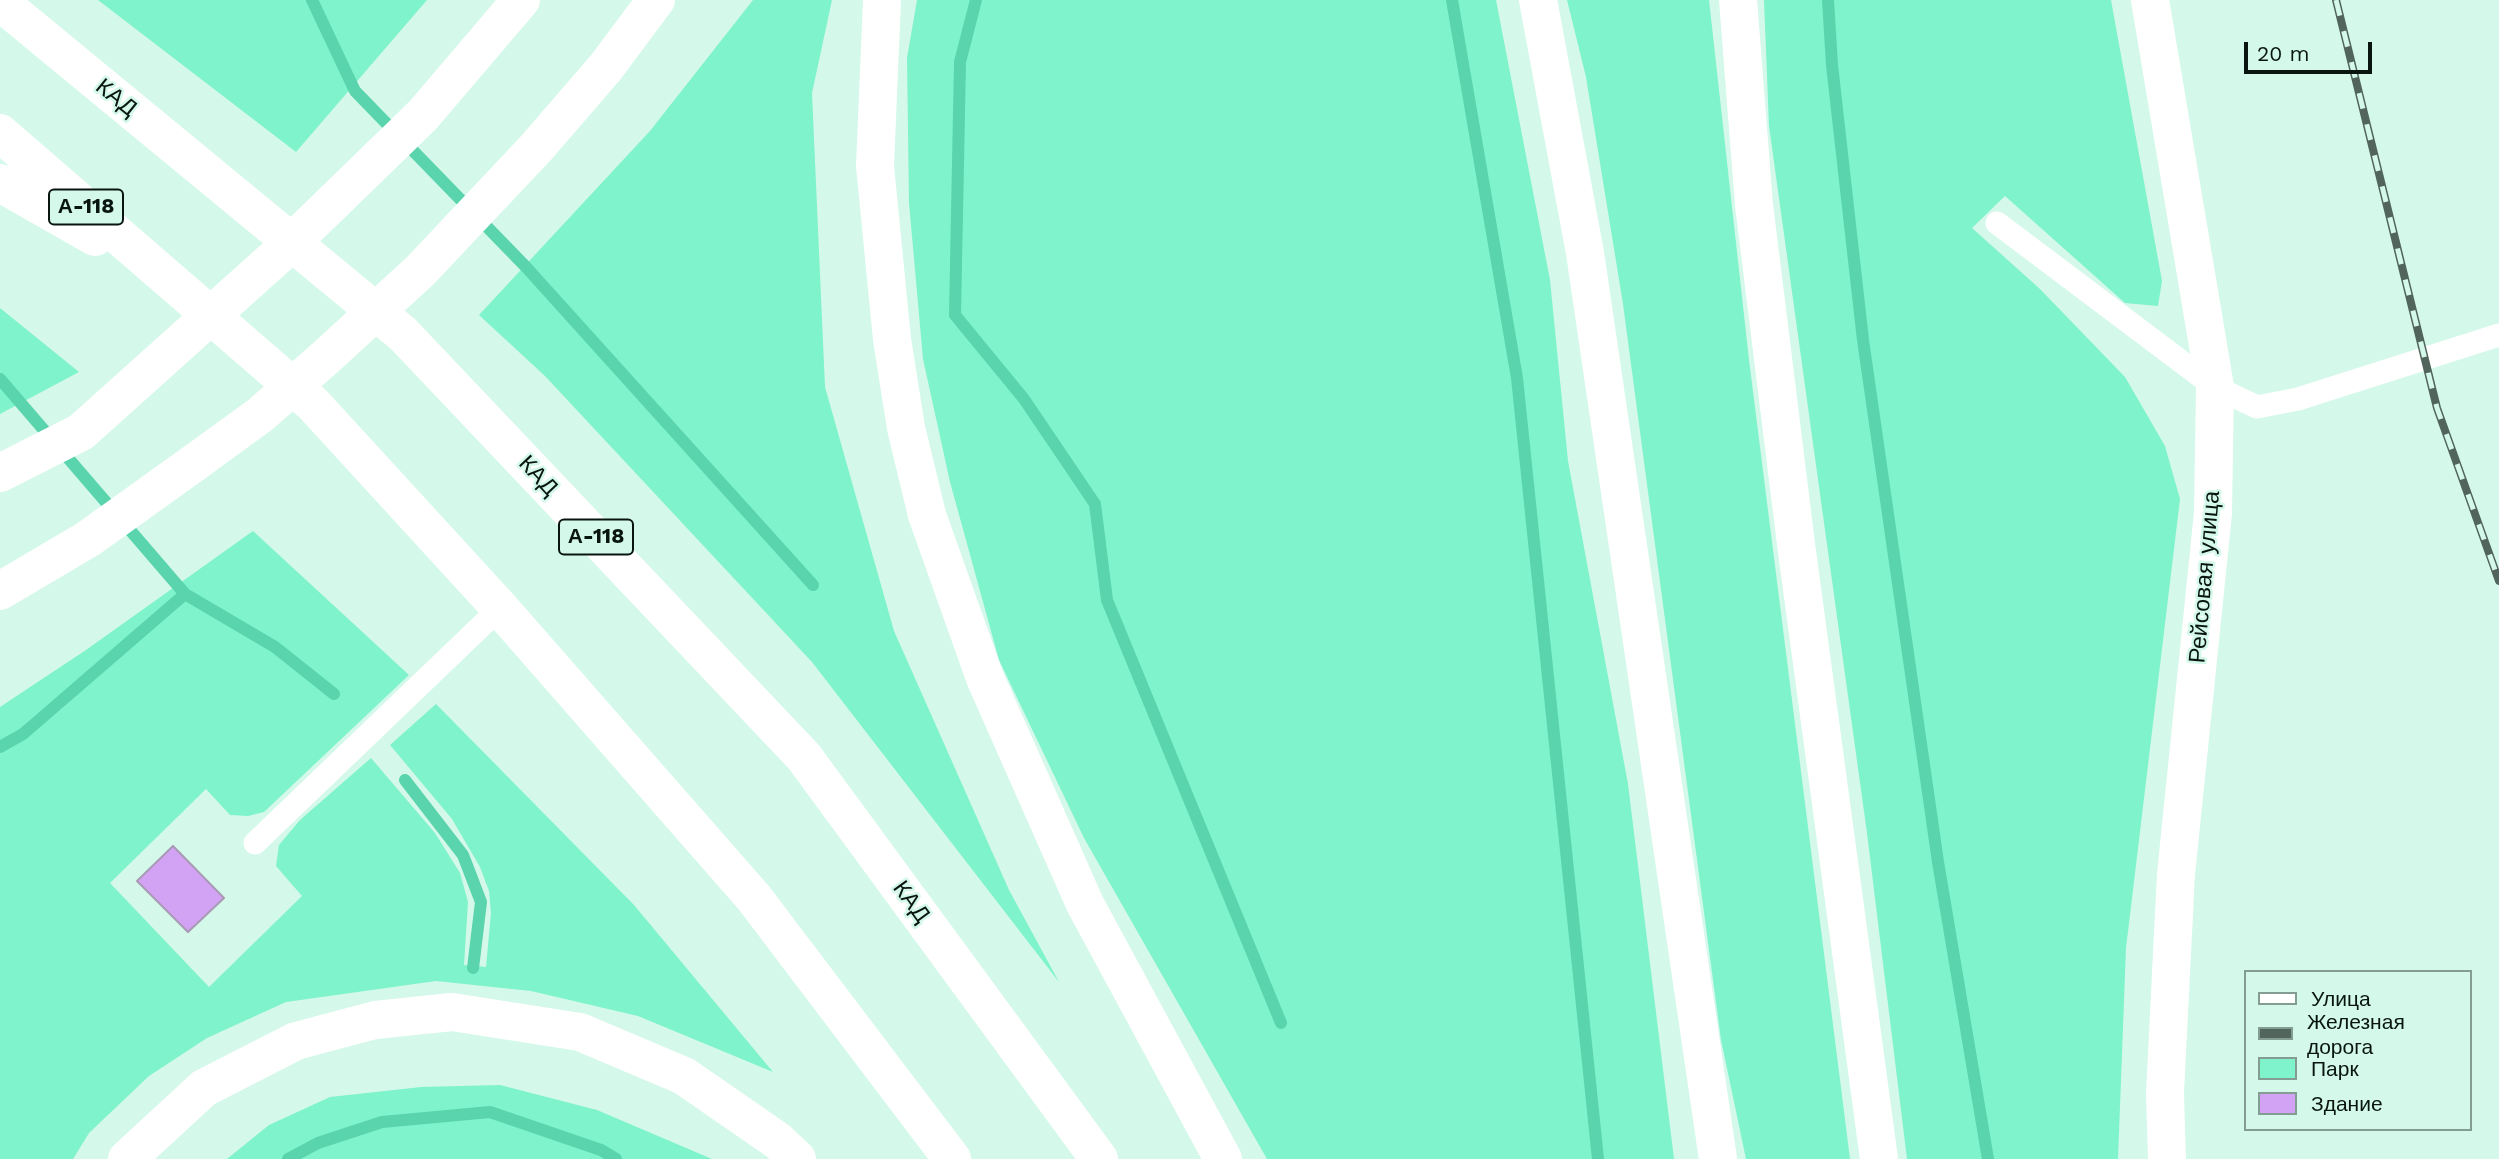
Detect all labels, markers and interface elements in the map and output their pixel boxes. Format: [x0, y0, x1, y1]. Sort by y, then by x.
scale bar [2247, 28, 2375, 72]
text: 20 m [2257, 41, 2309, 66]
street label: КАД [90, 73, 142, 123]
road number: А-118 [49, 190, 123, 224]
street label: КАД [513, 450, 563, 502]
street label: Рейсовая улица [2184, 490, 2226, 664]
road number: А-118 [559, 520, 633, 554]
street label: КАД [887, 876, 935, 928]
legend [2244, 970, 2471, 1131]
text: Улица [2311, 986, 2371, 1011]
text: Железная дорога [2307, 1009, 2405, 1059]
text: Парк [2311, 1056, 2359, 1081]
text: Здание [2311, 1091, 2383, 1116]

